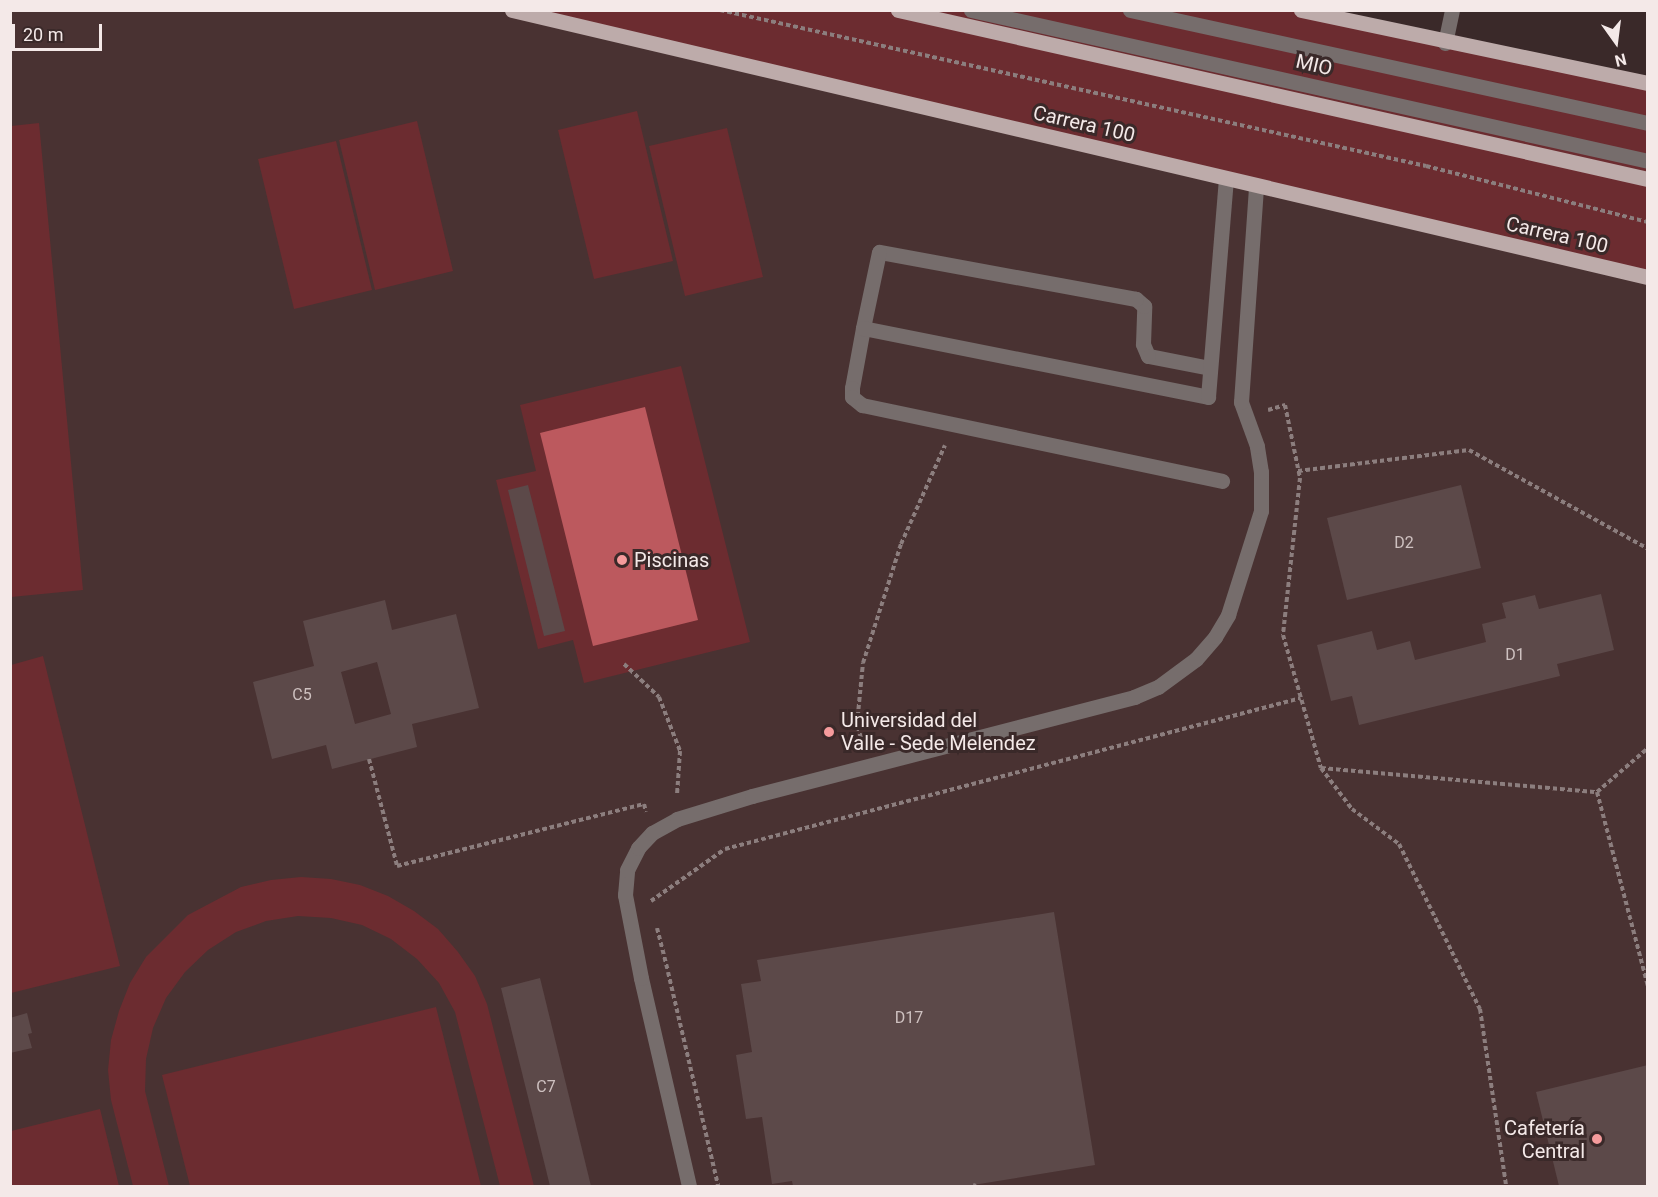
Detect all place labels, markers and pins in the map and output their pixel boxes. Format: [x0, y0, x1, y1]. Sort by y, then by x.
place label: Piscinas [634, 548, 709, 572]
marker: Piscinas [615, 553, 629, 567]
place label: Universidad del Valle - Sede Melendez [841, 708, 1036, 755]
marker: Universidad del Valle - Sede Melendez [822, 725, 836, 739]
place label: Cafetería Central [1504, 1116, 1585, 1163]
marker: Cafetería Central [1590, 1132, 1604, 1146]

